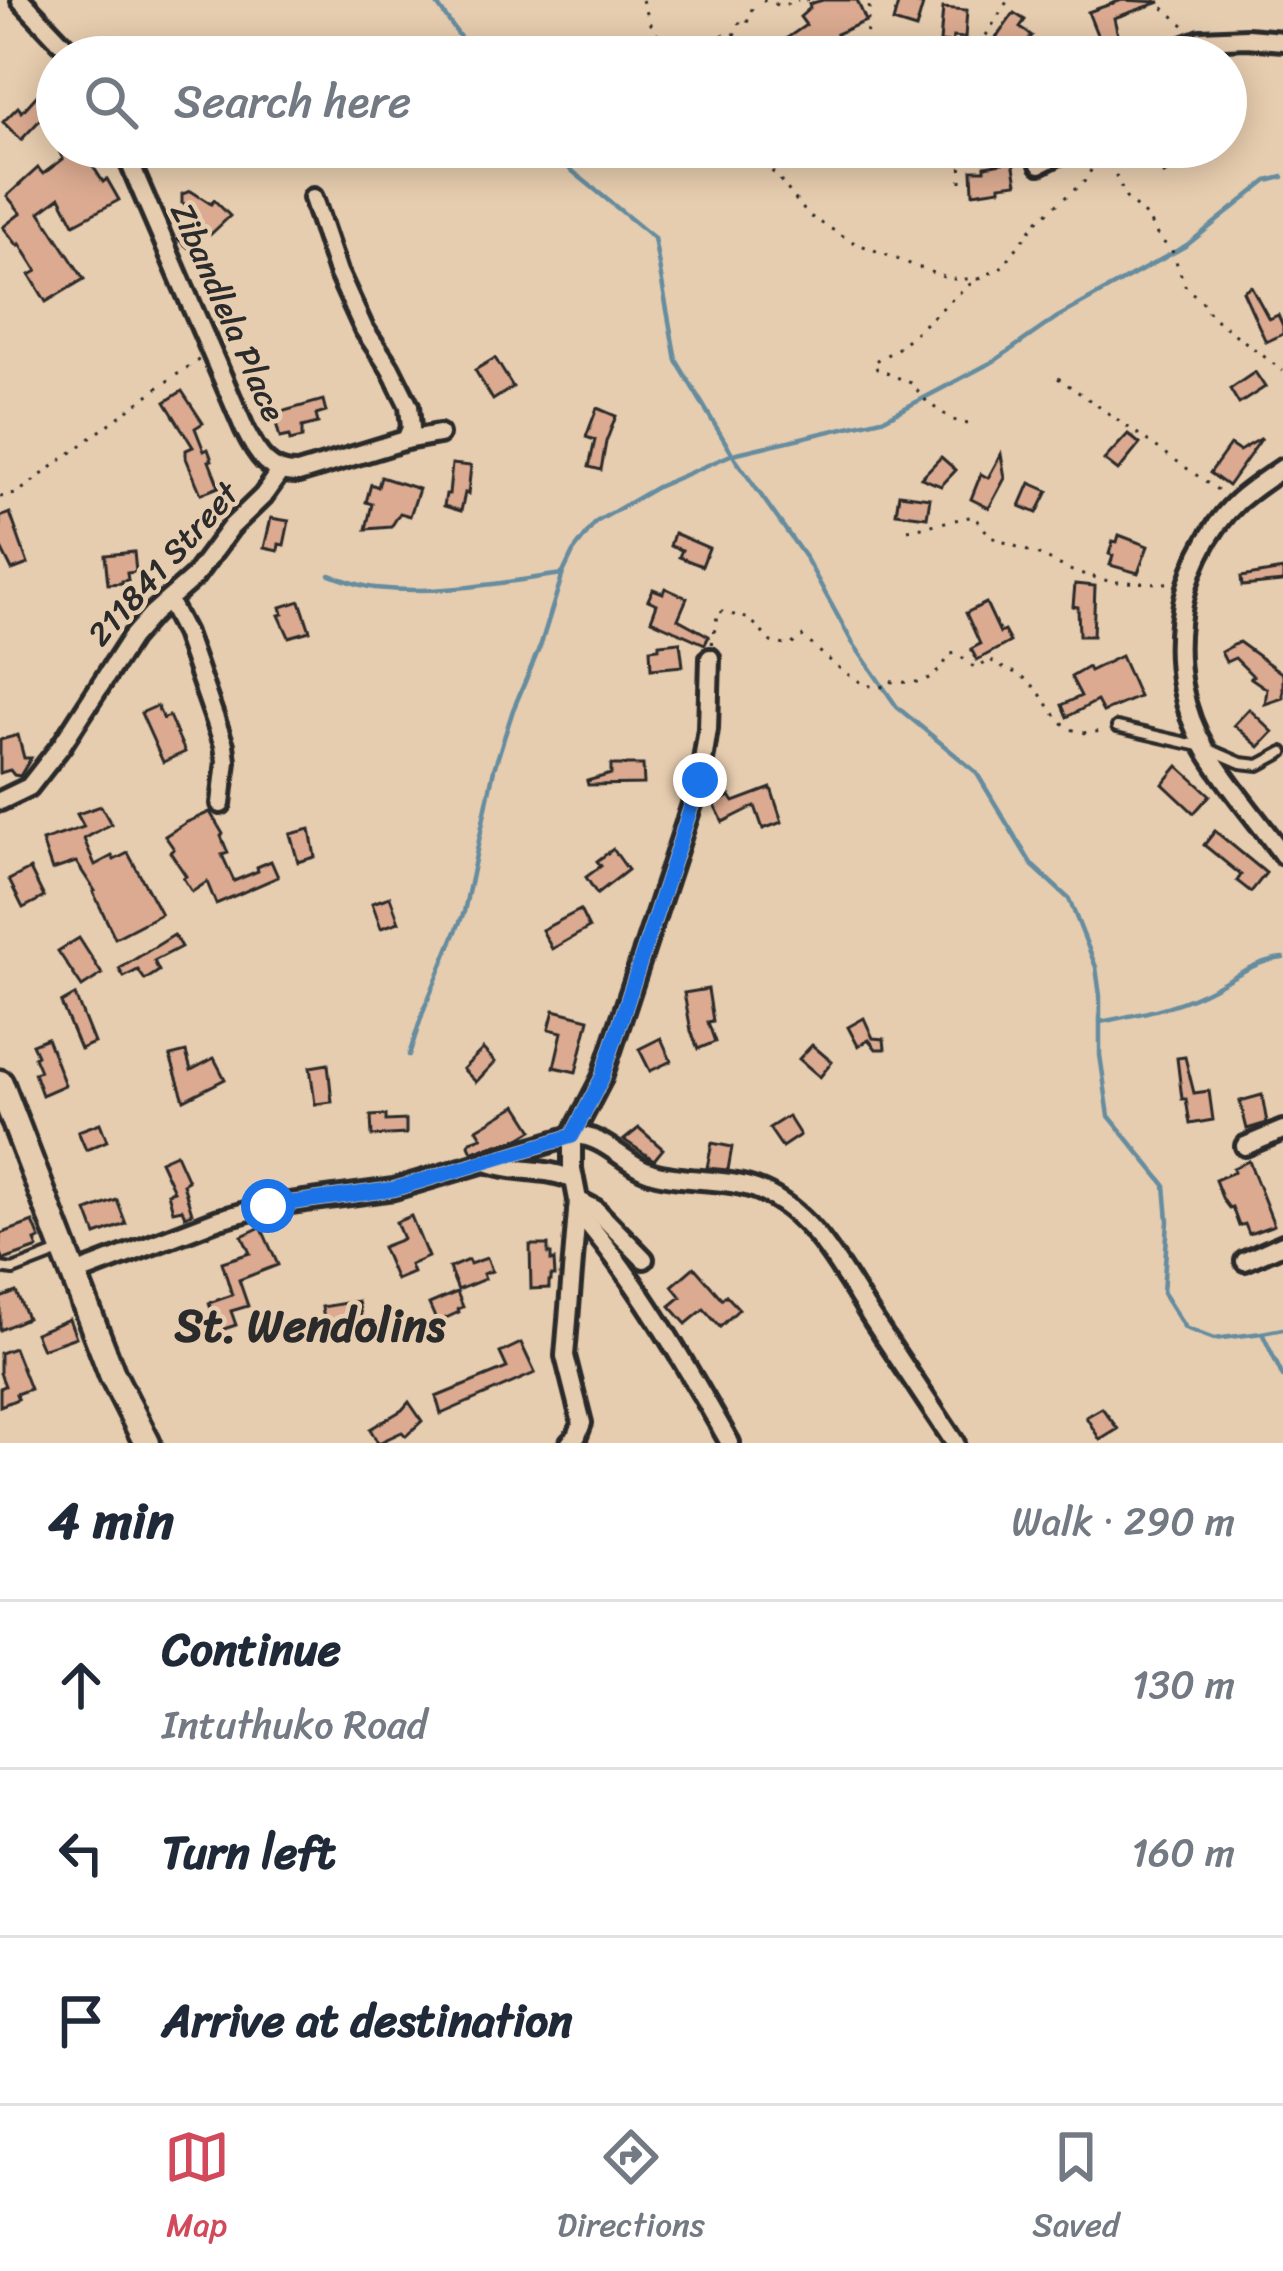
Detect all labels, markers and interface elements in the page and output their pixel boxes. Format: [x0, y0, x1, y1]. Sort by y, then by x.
search box [36, 36, 1247, 168]
text: Search here [174, 62, 411, 142]
icon: search [78, 69, 144, 135]
street label: Zibandlela Place [154, 193, 302, 431]
street label: 211841 Street [72, 467, 255, 660]
route end [673, 753, 727, 807]
route start [241, 1179, 295, 1233]
district label: St. Wendolins [174, 1286, 446, 1366]
text: 4 min [48, 1476, 174, 1566]
text: Walk · 290 m [1012, 1487, 1235, 1556]
text: Continue [162, 1610, 341, 1690]
text: 130 m [1132, 1650, 1235, 1719]
icon: ahead [48, 1652, 114, 1718]
text: Intuthuko Road [162, 1690, 427, 1759]
text: Turn left [162, 1813, 335, 1893]
text: 160 m [1131, 1818, 1235, 1887]
icon: left [48, 1820, 114, 1886]
text: Arrive at destination [162, 1981, 572, 2061]
icon: arrive [48, 1988, 114, 2054]
tab: Map [164, 2124, 230, 2254]
tab: Directions [557, 2124, 705, 2254]
tab: Saved [1032, 2124, 1119, 2254]

